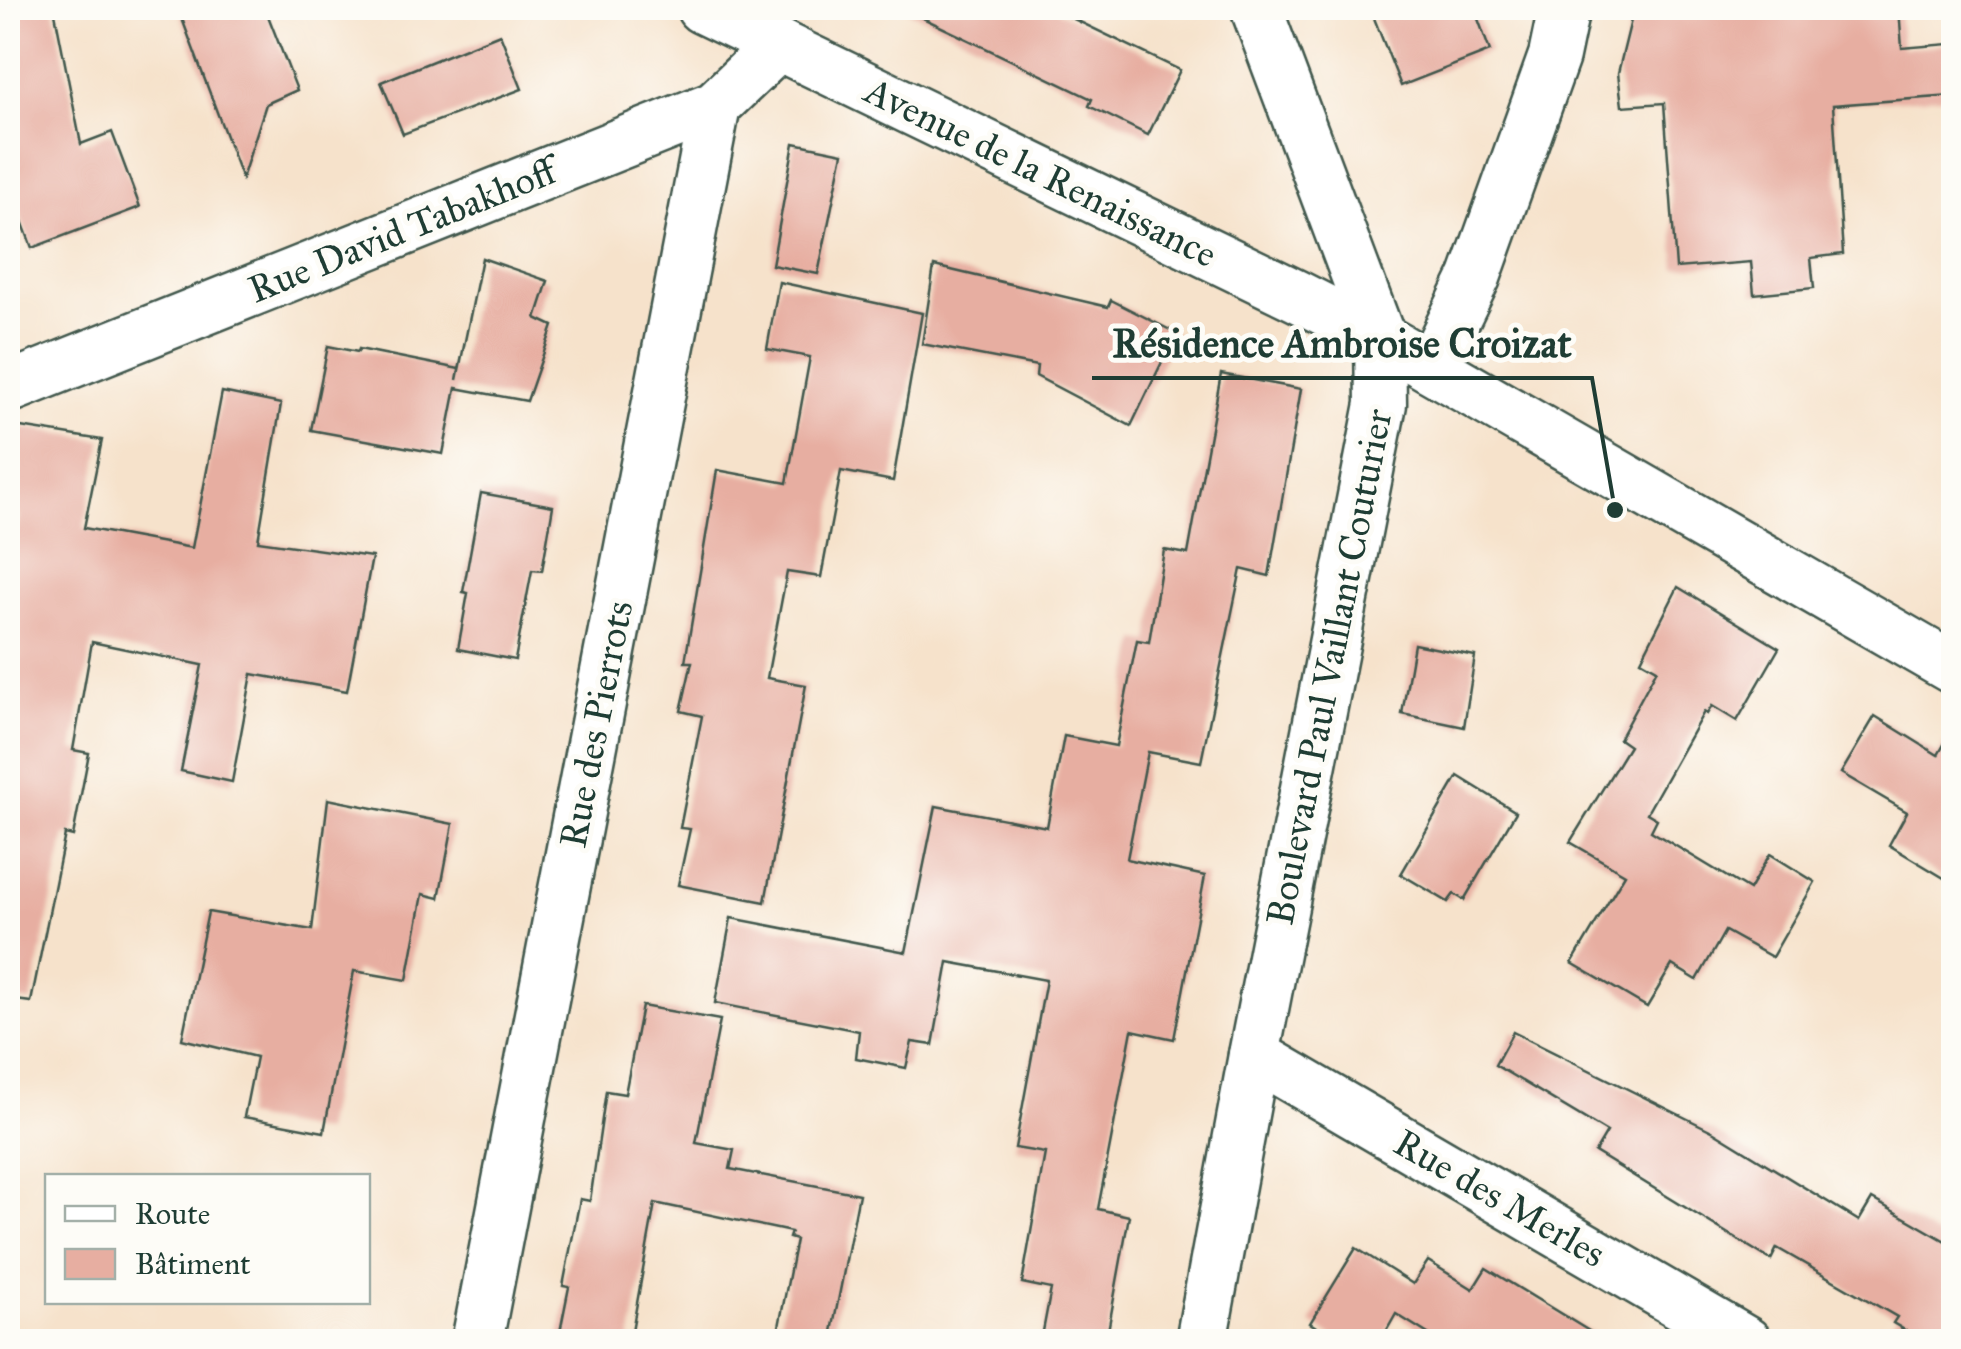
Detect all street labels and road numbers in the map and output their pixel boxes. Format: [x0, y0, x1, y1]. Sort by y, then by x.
street label: Avenue de la Renaissance [856, 66, 1224, 277]
street label: Rue David Tabakhoff [242, 145, 568, 313]
street label: Boulevard Paul Vaillant Couturier [1256, 404, 1402, 929]
street label: Rue des Pierrots [550, 597, 642, 851]
street label: Rue des Merles [1386, 1119, 1614, 1277]

